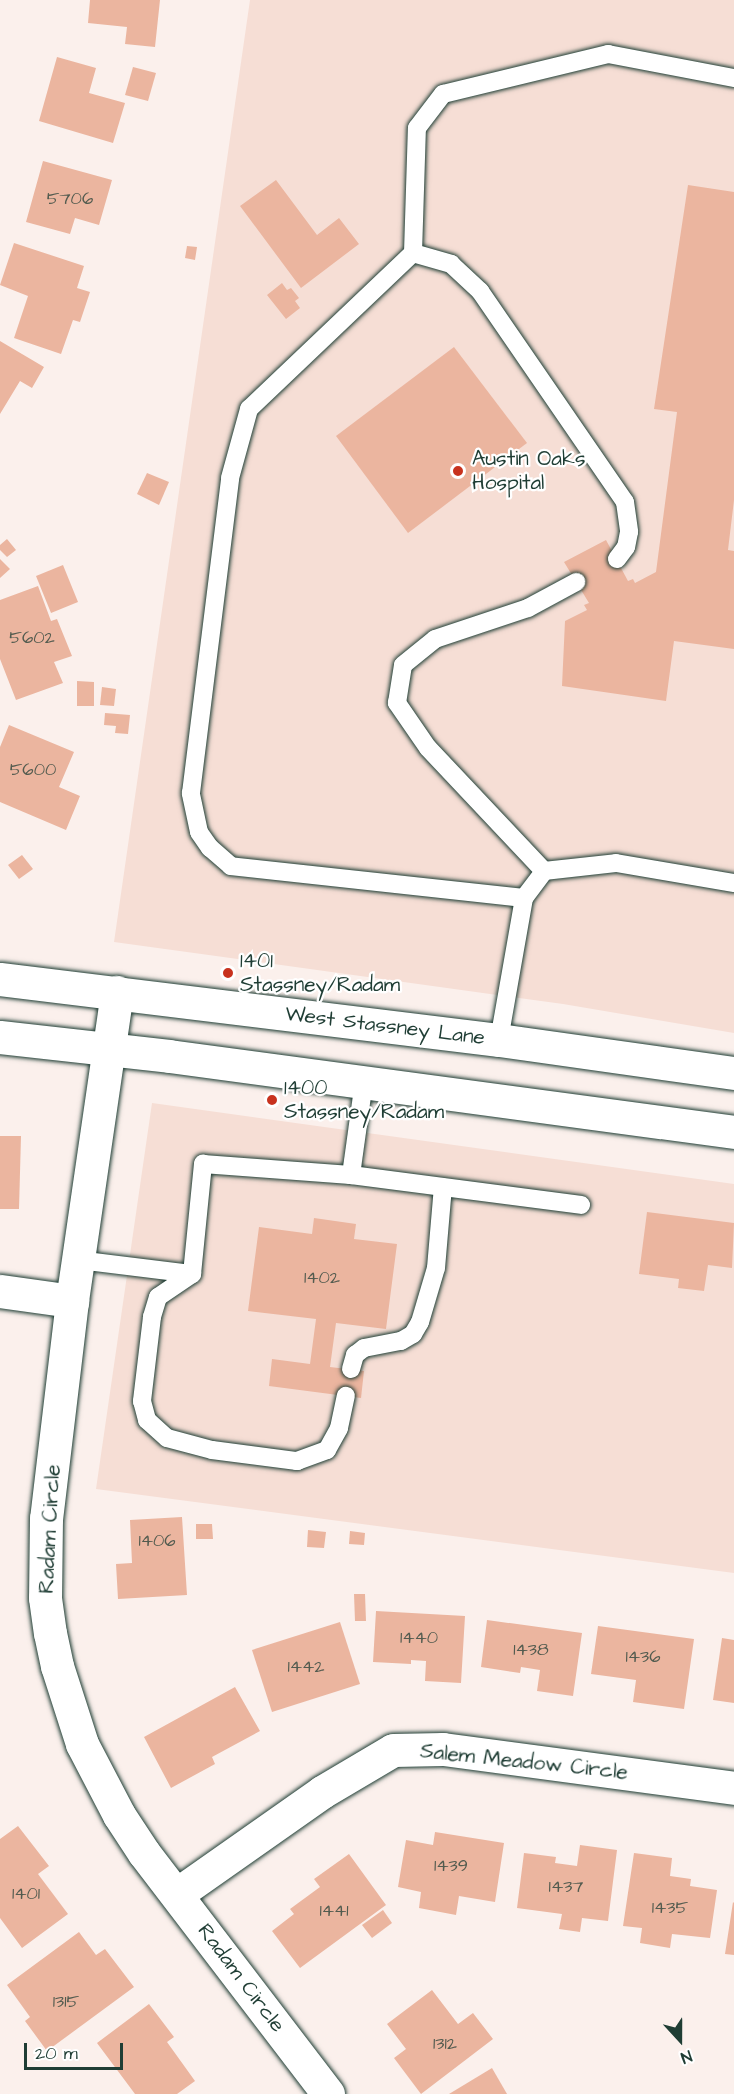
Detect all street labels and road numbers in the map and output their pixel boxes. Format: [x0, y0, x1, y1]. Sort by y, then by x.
street label: West Stassney Lane [284, 1001, 486, 1051]
street label: Radam Circle [34, 1464, 66, 1594]
street label: Salem Meadow Circle [419, 1739, 629, 1785]
street label: Radam Circle [192, 1919, 290, 2037]

